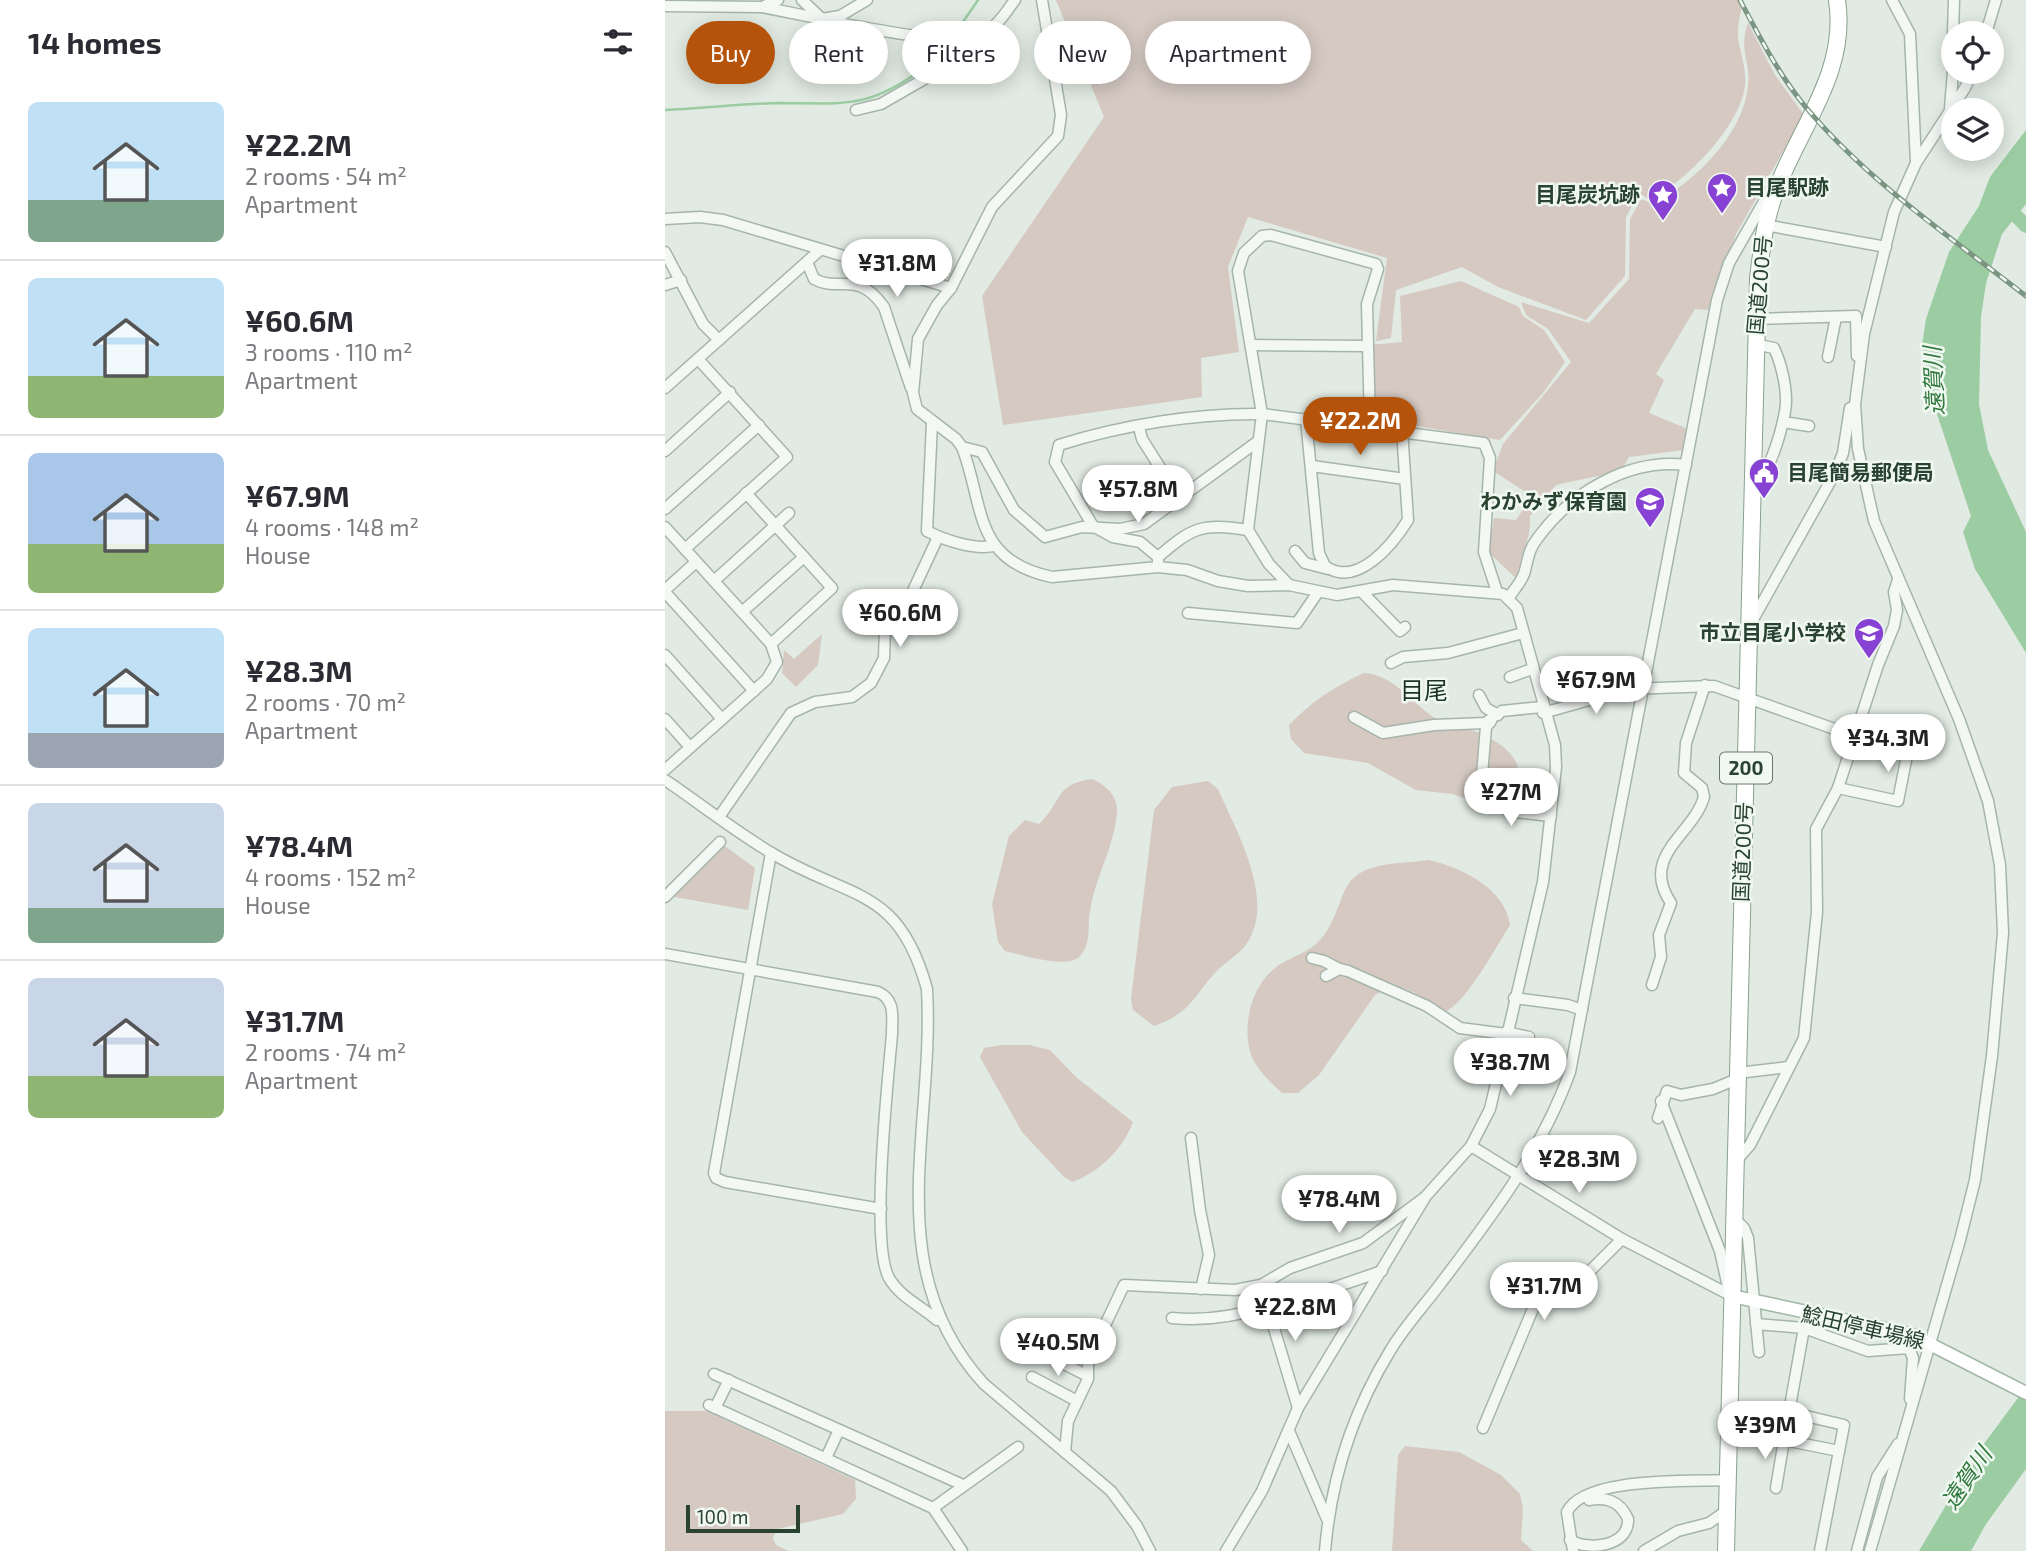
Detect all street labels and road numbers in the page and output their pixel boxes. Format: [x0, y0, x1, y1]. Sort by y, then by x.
street label: 国道200号 [1742, 234, 1775, 336]
road number: 200 [1720, 752, 1772, 783]
street label: 国道200号 [1727, 801, 1756, 902]
street label: 鯰田停車場線 [1799, 1300, 1928, 1353]

